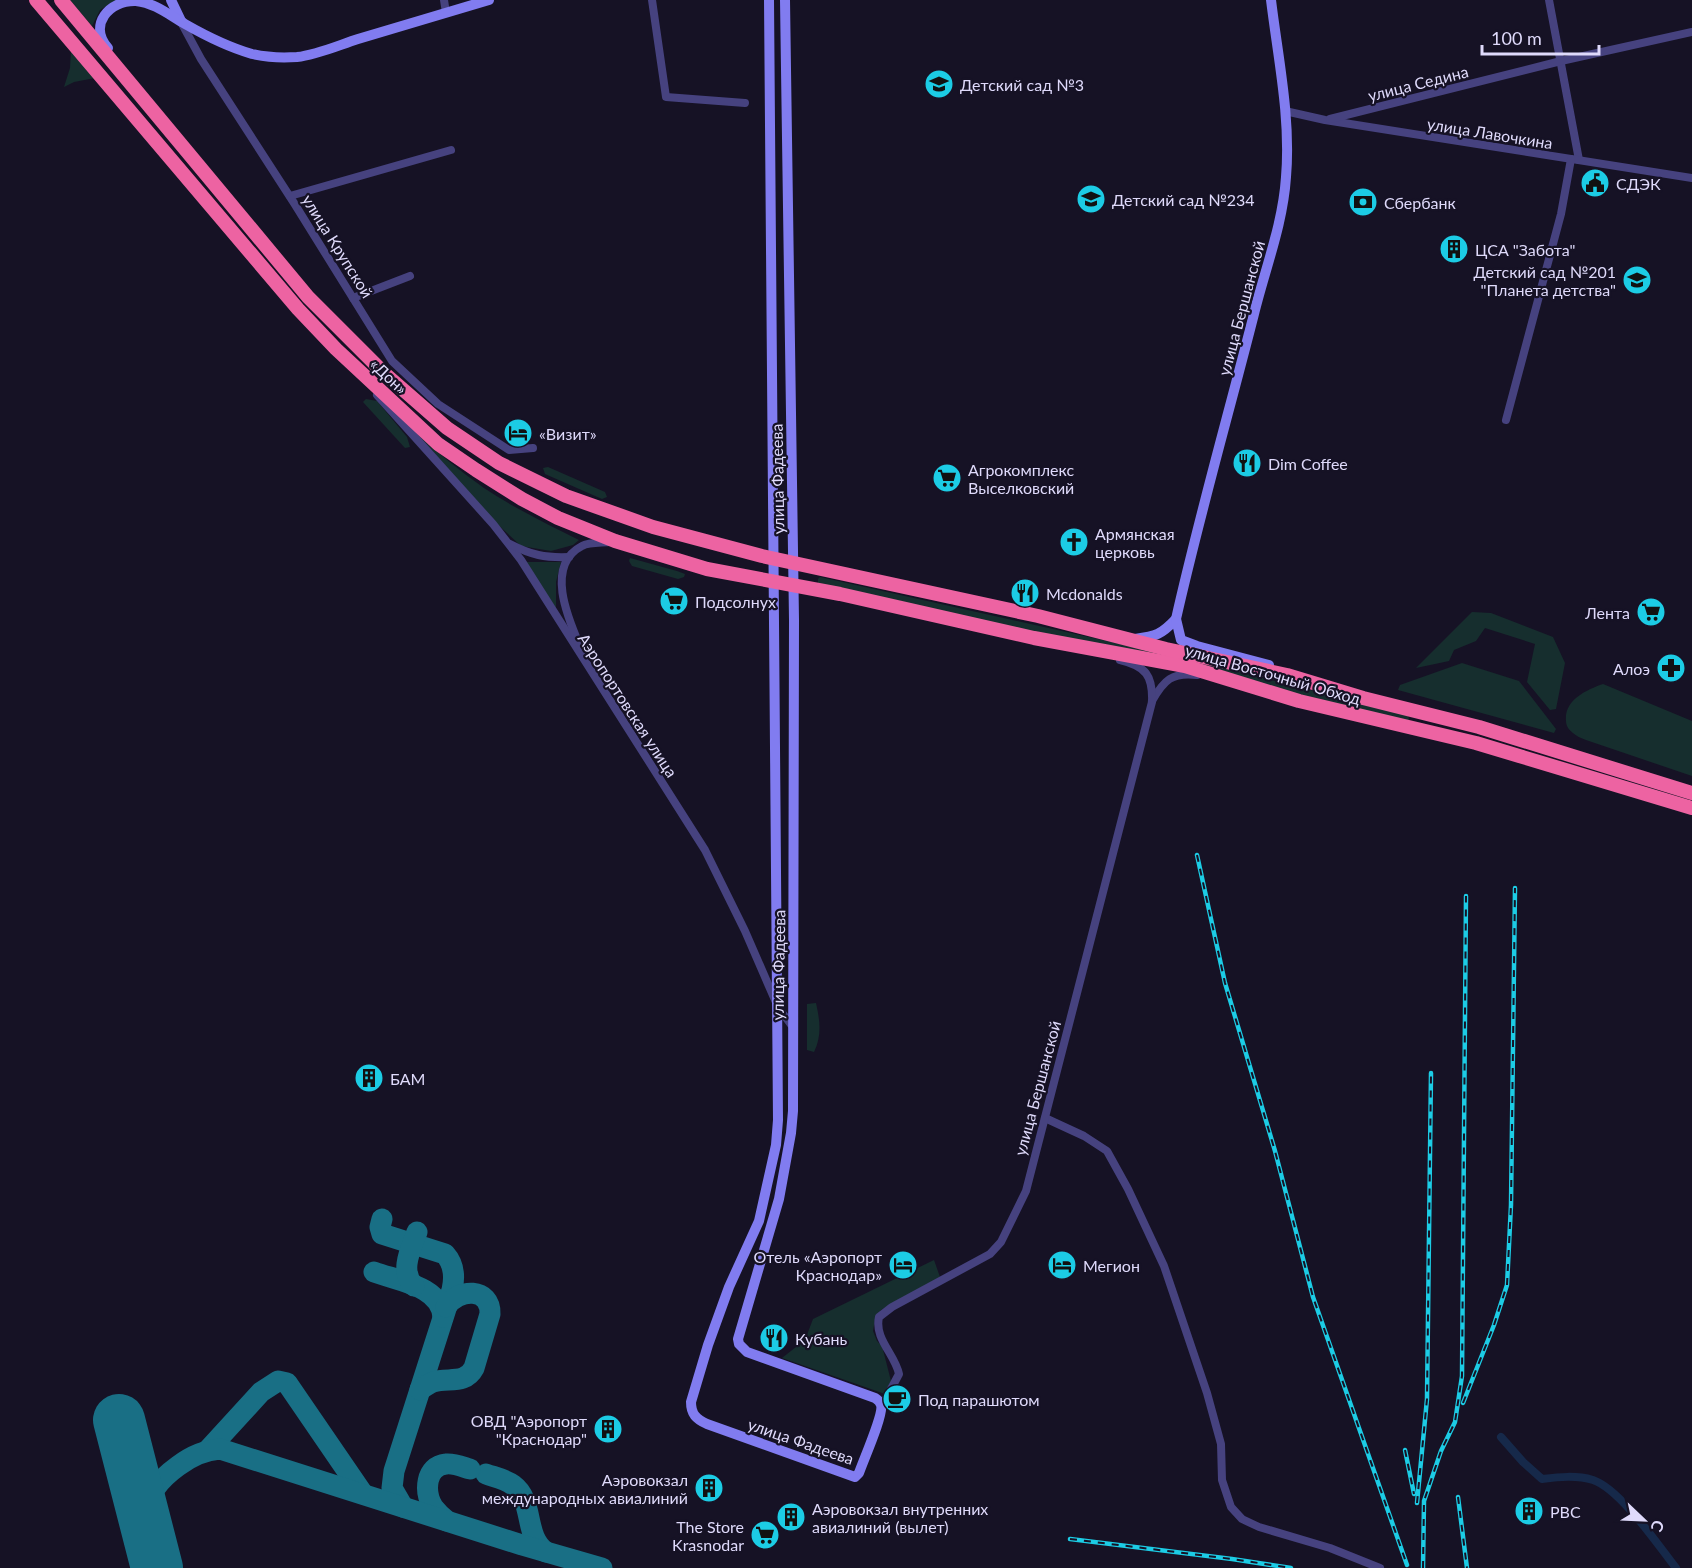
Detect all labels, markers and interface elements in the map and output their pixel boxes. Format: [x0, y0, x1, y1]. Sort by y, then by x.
scale bar [1482, 18, 1599, 56]
text: 100 m [1491, 27, 1542, 49]
street label: улица Седина [1366, 61, 1470, 105]
school or university icon: Детский сад №3 [923, 68, 955, 100]
place label: Детский сад №3 [960, 75, 1084, 94]
street label: улица Лавочкина [1426, 114, 1554, 152]
public building icon: СДЭК [1579, 167, 1611, 199]
place label: СДЭК [1616, 174, 1661, 193]
school or university icon: Детский сад №234 [1075, 183, 1107, 215]
bank icon: Сбербанк [1347, 186, 1379, 218]
place label: Детский сад №234 [1112, 190, 1255, 209]
street label: улица Крупской [299, 191, 377, 301]
place label: Сбербанк [1384, 193, 1456, 212]
building icon: ЦСА "Забота" [1438, 233, 1470, 265]
street label: улица Бершанской [1214, 238, 1268, 378]
place label: ЦСА "Забота" [1475, 240, 1576, 259]
place label: Детский сад №201 "Планета детства" [1473, 262, 1616, 299]
school or university icon: Детский сад №201 "Планета детства" [1621, 264, 1653, 296]
street label: «Дон» [366, 354, 412, 398]
hotel icon: «Визит» [502, 417, 534, 449]
place label: «Визит» [539, 424, 597, 443]
street label: улица Фадеева [767, 424, 787, 534]
restaurant icon: Dim Coffee [1231, 447, 1263, 479]
place label: Dim Coffee [1268, 454, 1348, 473]
place label: Агрокомплекс Выселковский [968, 460, 1075, 497]
supermarket icon: Агрокомплекс Выселковский [931, 462, 963, 494]
place label: Армянская церковь [1095, 524, 1175, 561]
church icon: Армянская церковь [1058, 526, 1090, 558]
restaurant icon: Mcdonalds [1009, 577, 1041, 609]
place label: Mcdonalds [1046, 584, 1123, 603]
supermarket icon: Подсолнух [658, 585, 690, 617]
place label: Подсолнух [695, 592, 776, 611]
supermarket icon: Лента [1635, 596, 1667, 628]
place label: Лента [1584, 603, 1630, 622]
street label: Аэропортовская улица [574, 630, 682, 780]
street label: улица Восточный Обход [1183, 640, 1363, 708]
pharmacy icon: Алоэ [1655, 652, 1687, 684]
place label: Алоэ [1613, 659, 1650, 678]
street label: улица Фадеева [768, 910, 788, 1020]
street label: улица Бершанской [1010, 1018, 1064, 1158]
building icon: БАМ [353, 1062, 385, 1094]
place label: БАМ [390, 1069, 425, 1088]
place label: Отель «Аэропорт Краснодар» [754, 1247, 882, 1284]
hotel icon: Отель «Аэропорт Краснодар» [887, 1249, 919, 1281]
hotel icon: Мегион [1046, 1249, 1078, 1281]
place label: Мегион [1083, 1256, 1140, 1275]
restaurant icon: Кубань [758, 1322, 790, 1354]
place label: Кубань [795, 1329, 847, 1348]
cafe icon: Под парашютом [881, 1383, 913, 1415]
place label: Под парашютом [918, 1390, 1040, 1409]
place label: ОВД "Аэропорт "Краснодар" [471, 1411, 587, 1448]
building icon: ОВД "Аэропорт "Краснодар" [592, 1413, 624, 1445]
street label: улица Фадеева [746, 1414, 856, 1468]
place label: Аэровокзал международных авиалиний [482, 1470, 688, 1507]
building icon: Аэровокзал международных авиалиний [693, 1472, 725, 1504]
north arrow [1614, 1490, 1674, 1550]
building icon: РВС [1513, 1495, 1545, 1527]
place label: Аэровокзал внутренних авиалиний (вылет) [812, 1499, 988, 1536]
building icon: Аэровокзал внутренних авиалиний (вылет) [775, 1501, 807, 1533]
place label: РВС [1550, 1502, 1581, 1521]
place label: The Store Krasnodar [672, 1517, 744, 1554]
text: С [1647, 1517, 1669, 1535]
supermarket icon: The Store Krasnodar [749, 1519, 781, 1551]

